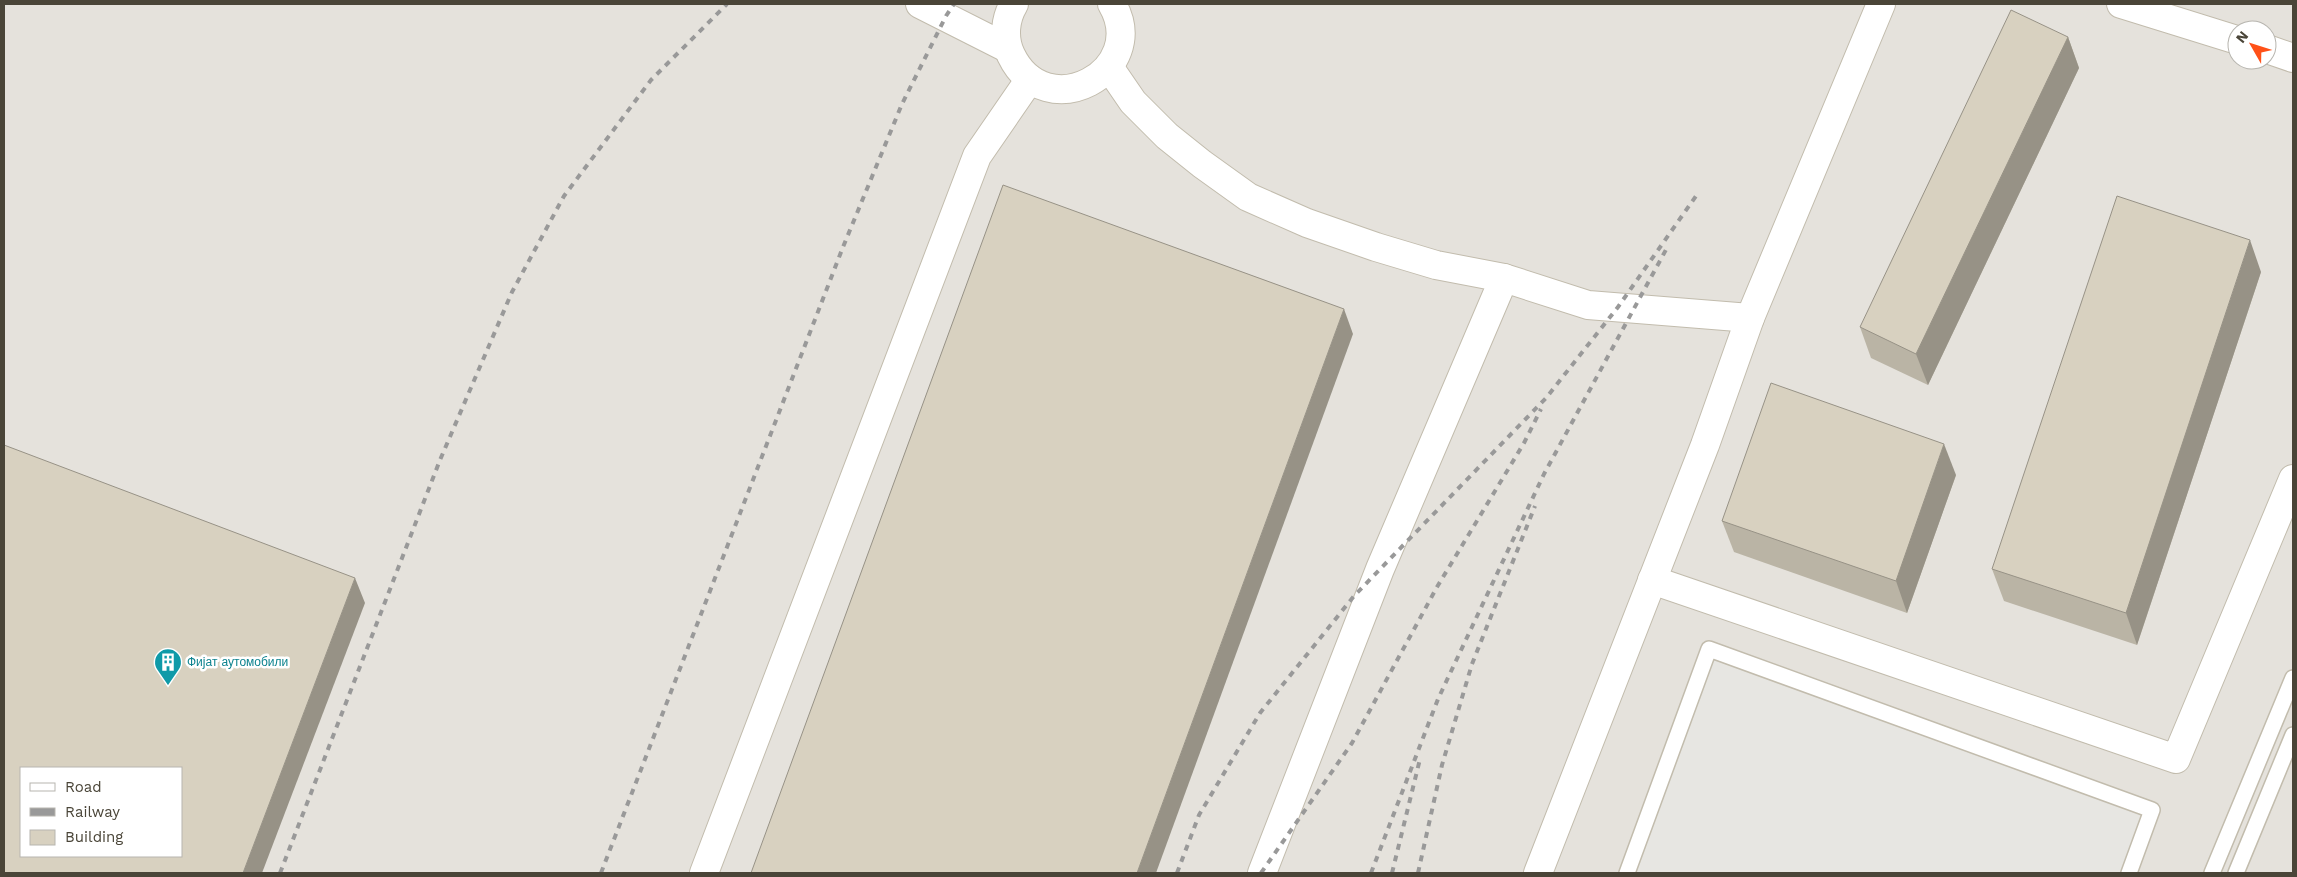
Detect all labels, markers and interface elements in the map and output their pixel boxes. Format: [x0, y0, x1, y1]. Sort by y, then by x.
north arrow [2227, 20, 2277, 70]
text: N [2232, 28, 2251, 46]
building icon: Фијат аутомобили [153, 647, 183, 686]
place label: Фијат аутомобили [187, 655, 288, 669]
legend [20, 767, 182, 857]
text: Road [65, 778, 102, 796]
text: Railway [65, 803, 120, 821]
text: Building [65, 828, 123, 846]

